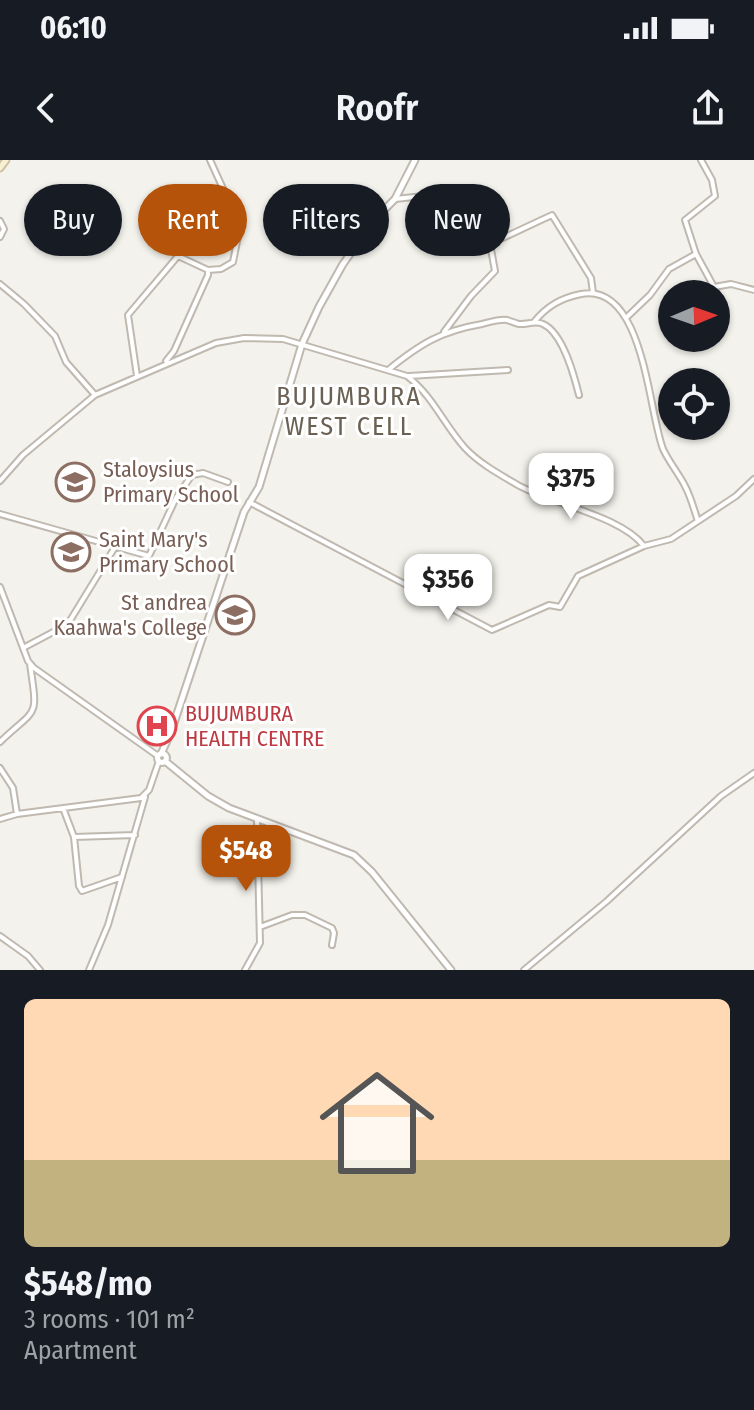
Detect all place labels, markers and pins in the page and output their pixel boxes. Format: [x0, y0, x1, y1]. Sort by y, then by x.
pin: $375 [524, 453, 618, 521]
place label: Staloysius Primary School [103, 456, 239, 508]
school or university icon: Staloysius Primary School [54, 461, 96, 503]
place label: Saint Mary's Primary School [99, 526, 235, 578]
school or university icon: Saint Mary's Primary School [50, 531, 92, 573]
pin: $356 [401, 554, 495, 622]
place label: St andrea Kaahwa's College [53, 589, 207, 641]
school or university icon: St andrea Kaahwa's College [214, 594, 256, 636]
place label: BUJUMBURA HEALTH CENTRE [185, 700, 324, 752]
hospital icon: BUJUMBURA HEALTH CENTRE [136, 705, 178, 747]
pin: $548 [199, 825, 293, 893]

